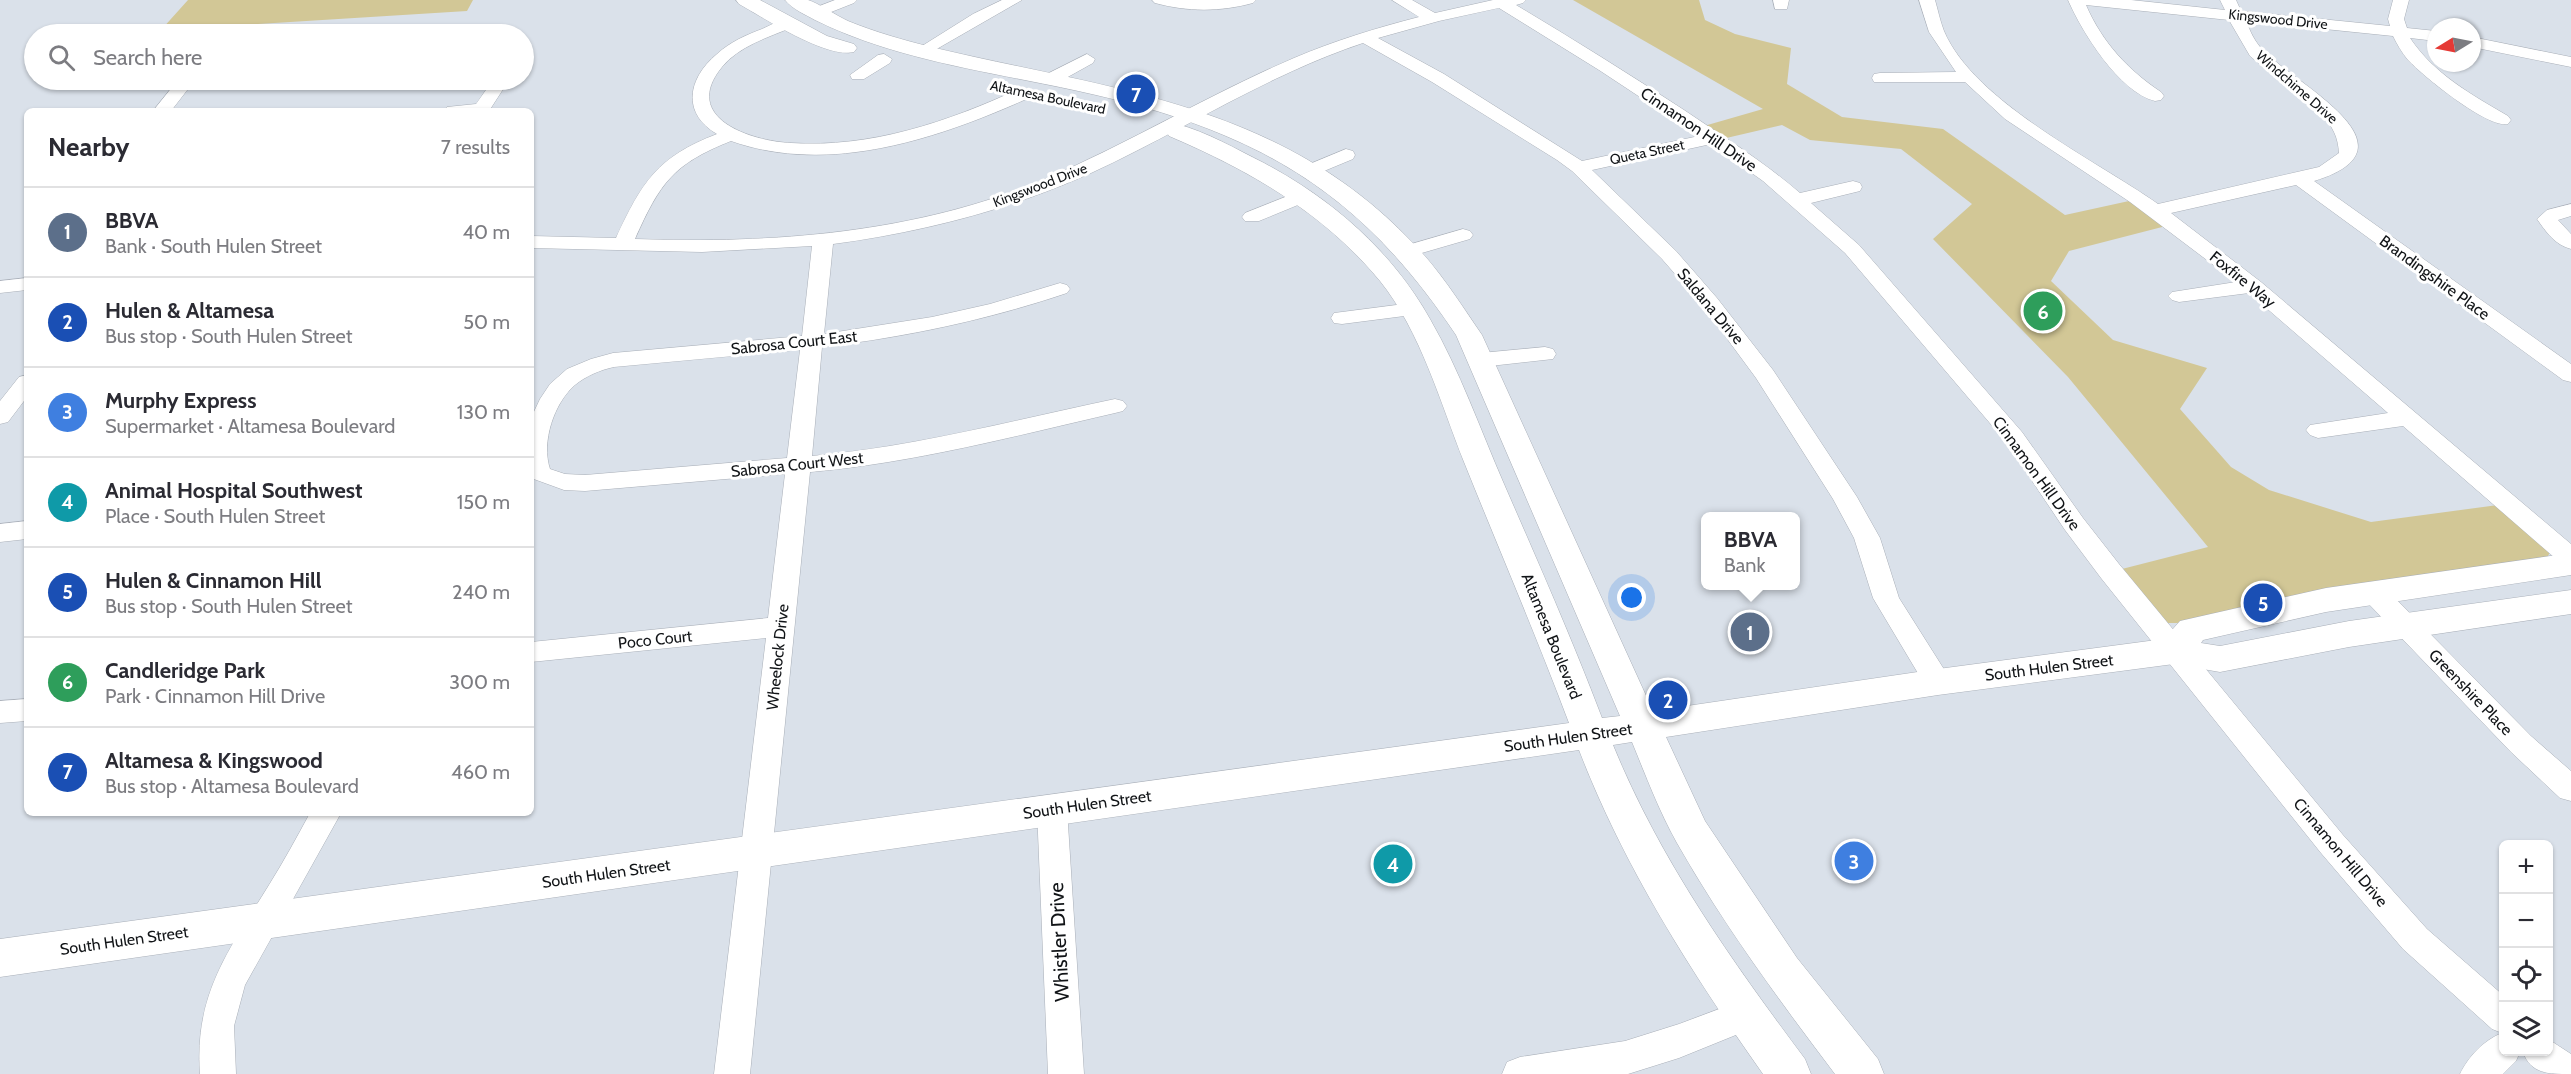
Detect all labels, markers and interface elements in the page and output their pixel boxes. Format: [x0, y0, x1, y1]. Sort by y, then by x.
street label: Kingswood Drive [2228, 5, 2328, 33]
north arrow [2427, 18, 2481, 72]
search box [24, 24, 534, 90]
icon: search [45, 41, 78, 74]
text: Search here [93, 44, 202, 71]
street label: Windchime Drive [2252, 47, 2342, 127]
pin: 7 [1116, 72, 1156, 116]
street label: Altamesa Boulevard [989, 76, 1107, 118]
street label: Cinnamon Hill Drive [1637, 83, 1761, 175]
text: Nearby [48, 131, 129, 163]
text: 7 results [441, 135, 510, 159]
street label: Queta Street [1608, 135, 1686, 169]
street label: Kingswood Drive [990, 159, 1090, 211]
text: BBVA [105, 207, 159, 234]
text: 1 [64, 220, 71, 244]
text: 40 m [462, 220, 510, 244]
street label: Brandingshire Place [2376, 231, 2493, 324]
text: Bank · South Hulen Street [105, 234, 322, 258]
street label: Foxfire Way [2206, 247, 2279, 312]
street label: Saldana Drive [1673, 264, 1748, 348]
pin: 6 [2024, 288, 2062, 334]
text: Hulen & Altamesa [105, 297, 274, 324]
text: 2 [62, 310, 73, 334]
text: 50 m [463, 310, 510, 334]
text: Bus stop · South Hulen Street [105, 324, 353, 348]
street label: Sabrosa Court East [730, 326, 859, 359]
text: Murphy Express [105, 387, 256, 414]
text: 3 [62, 400, 73, 424]
text: 130 m [457, 400, 510, 424]
street label: Cinnamon Hill Drive [1989, 413, 2084, 534]
text: Supermarket · Altamesa Boulevard [105, 414, 395, 438]
street label: Sabrosa Court West [730, 448, 865, 481]
text: Animal Hospital Southwest [105, 477, 363, 504]
text: 4 [61, 490, 74, 514]
text: 150 m [457, 490, 510, 514]
text: Place · South Hulen Street [105, 504, 325, 528]
popup [1701, 512, 1800, 590]
text: BBVA [1724, 526, 1777, 553]
text: Bank [1724, 553, 1765, 577]
text: Hulen & Cinnamon Hill [105, 567, 322, 594]
street label: Altamesa Boulevard [1518, 570, 1586, 702]
text: 5 [62, 580, 73, 604]
text: 240 m [452, 580, 510, 604]
pin: 5 [2244, 580, 2282, 626]
your location [1617, 583, 1646, 612]
text: Bus stop · South Hulen Street [105, 594, 353, 618]
street label: Wheelock Drive [762, 603, 793, 711]
pin: 1 [1730, 610, 1770, 654]
street label: Poco Court [617, 626, 694, 653]
street label: Greenshire Place [2425, 645, 2516, 739]
street label: South Hulen Street [1984, 650, 2115, 685]
text: Candleridge Park [105, 657, 265, 684]
text: 6 [62, 670, 73, 694]
text: 300 m [449, 670, 510, 694]
pin: 2 [1648, 678, 1688, 722]
text: Park · Cinnamon Hill Drive [105, 684, 325, 708]
street label: South Hulen Street [1503, 719, 1634, 756]
text: Altamesa & Kingswood [105, 747, 323, 774]
text: 7 [62, 760, 73, 784]
text: 460 m [451, 760, 510, 784]
text: Bus stop · Altamesa Boulevard [105, 774, 359, 798]
street label: South Hulen Street [1022, 786, 1153, 823]
street label: Cinnamon Hill Drive [2290, 794, 2392, 911]
pin: 3 [1834, 838, 1874, 884]
map controls [2499, 840, 2553, 1056]
button: + [2499, 840, 2553, 894]
pin: 4 [1374, 842, 1412, 886]
street label: South Hulen Street [541, 855, 672, 892]
street label: Whistler Drive [1044, 882, 1074, 1002]
button: − [2499, 894, 2553, 948]
street label: South Hulen Street [59, 922, 190, 959]
button: locate [2499, 948, 2553, 1002]
button: layers [2499, 1002, 2553, 1056]

